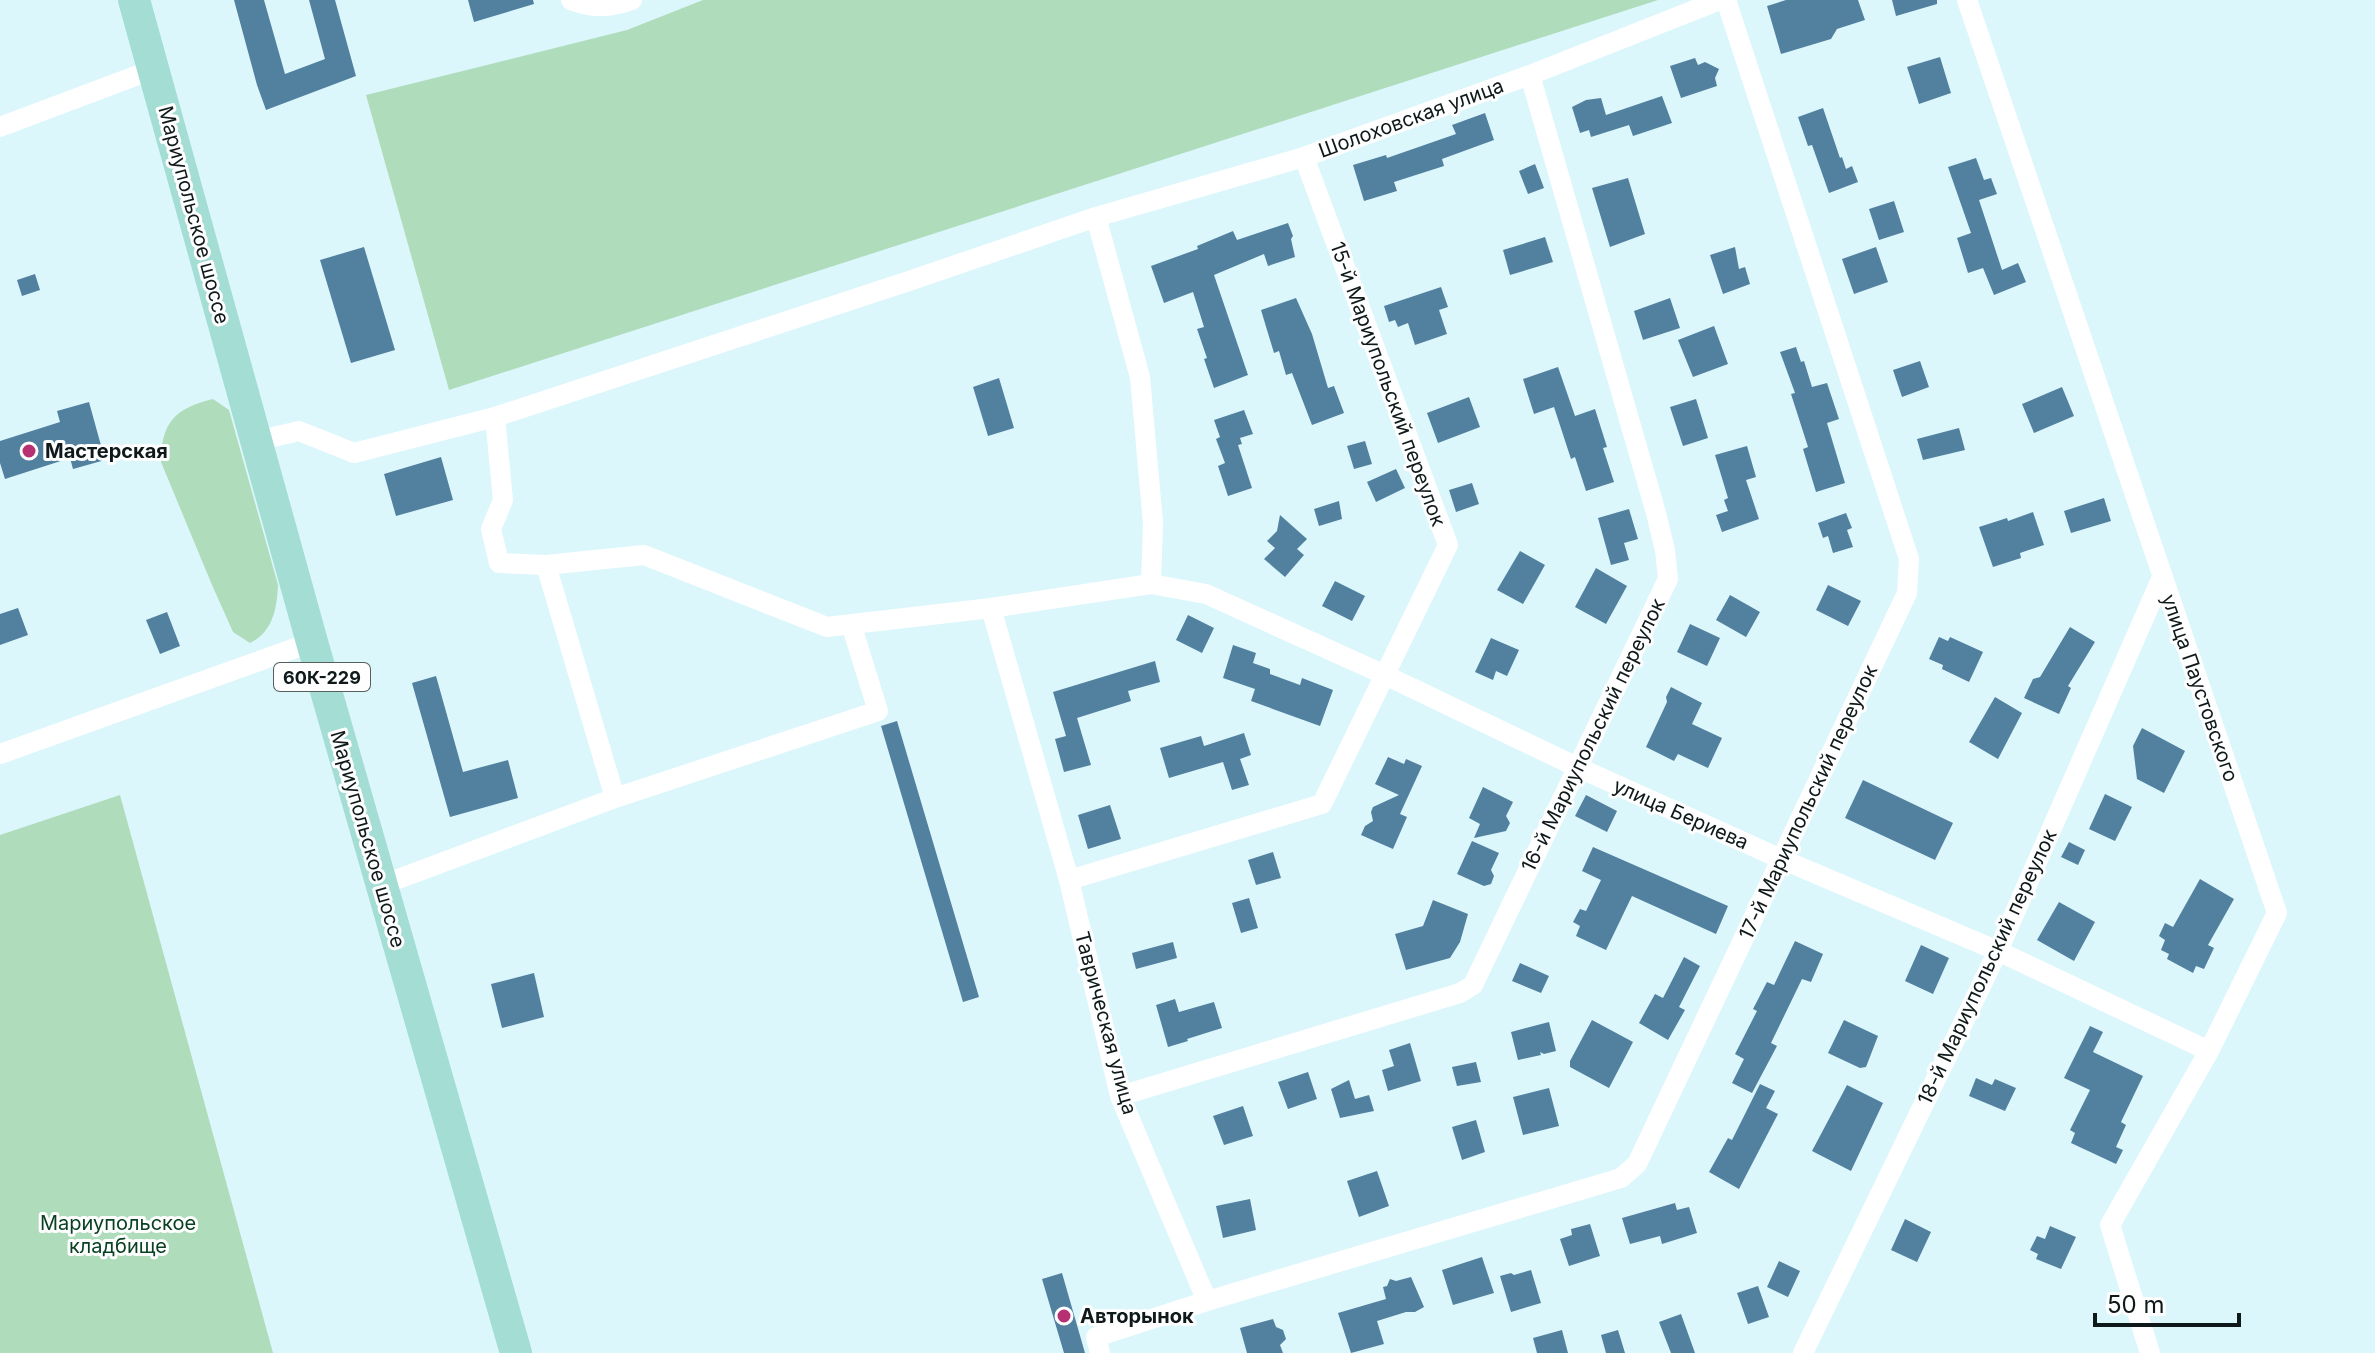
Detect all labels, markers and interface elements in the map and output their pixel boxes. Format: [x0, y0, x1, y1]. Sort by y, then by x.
street label: Шолоховская улица [1315, 73, 1507, 163]
street label: Мариупольское шоссе [153, 103, 235, 327]
street label: 15-й Мариупольский переулок [1325, 239, 1451, 530]
place label: Мастерская [45, 439, 168, 463]
marker: Мастерская [20, 442, 38, 460]
street label: улица Паустовского [2157, 591, 2243, 785]
street label: 16-й Мариупольский переулок [1516, 594, 1670, 876]
street label: 17-й Мариупольский переулок [1734, 661, 1882, 943]
road number: 60К-229 [274, 663, 370, 691]
street label: Мариупольское шоссе [325, 728, 411, 950]
street label: улица Бериева [1610, 773, 1752, 855]
street label: 18-й Мариупольский переулок [1913, 825, 2062, 1108]
street label: Таврическая улица [1070, 929, 1142, 1117]
park label: Мариупольское кладбище [40, 1211, 196, 1258]
scale bar [2095, 1277, 2239, 1327]
text: 50 m [2107, 1290, 2165, 1319]
place label: Авторынок [1080, 1304, 1194, 1328]
marker: Авторынок [1055, 1307, 1073, 1325]

